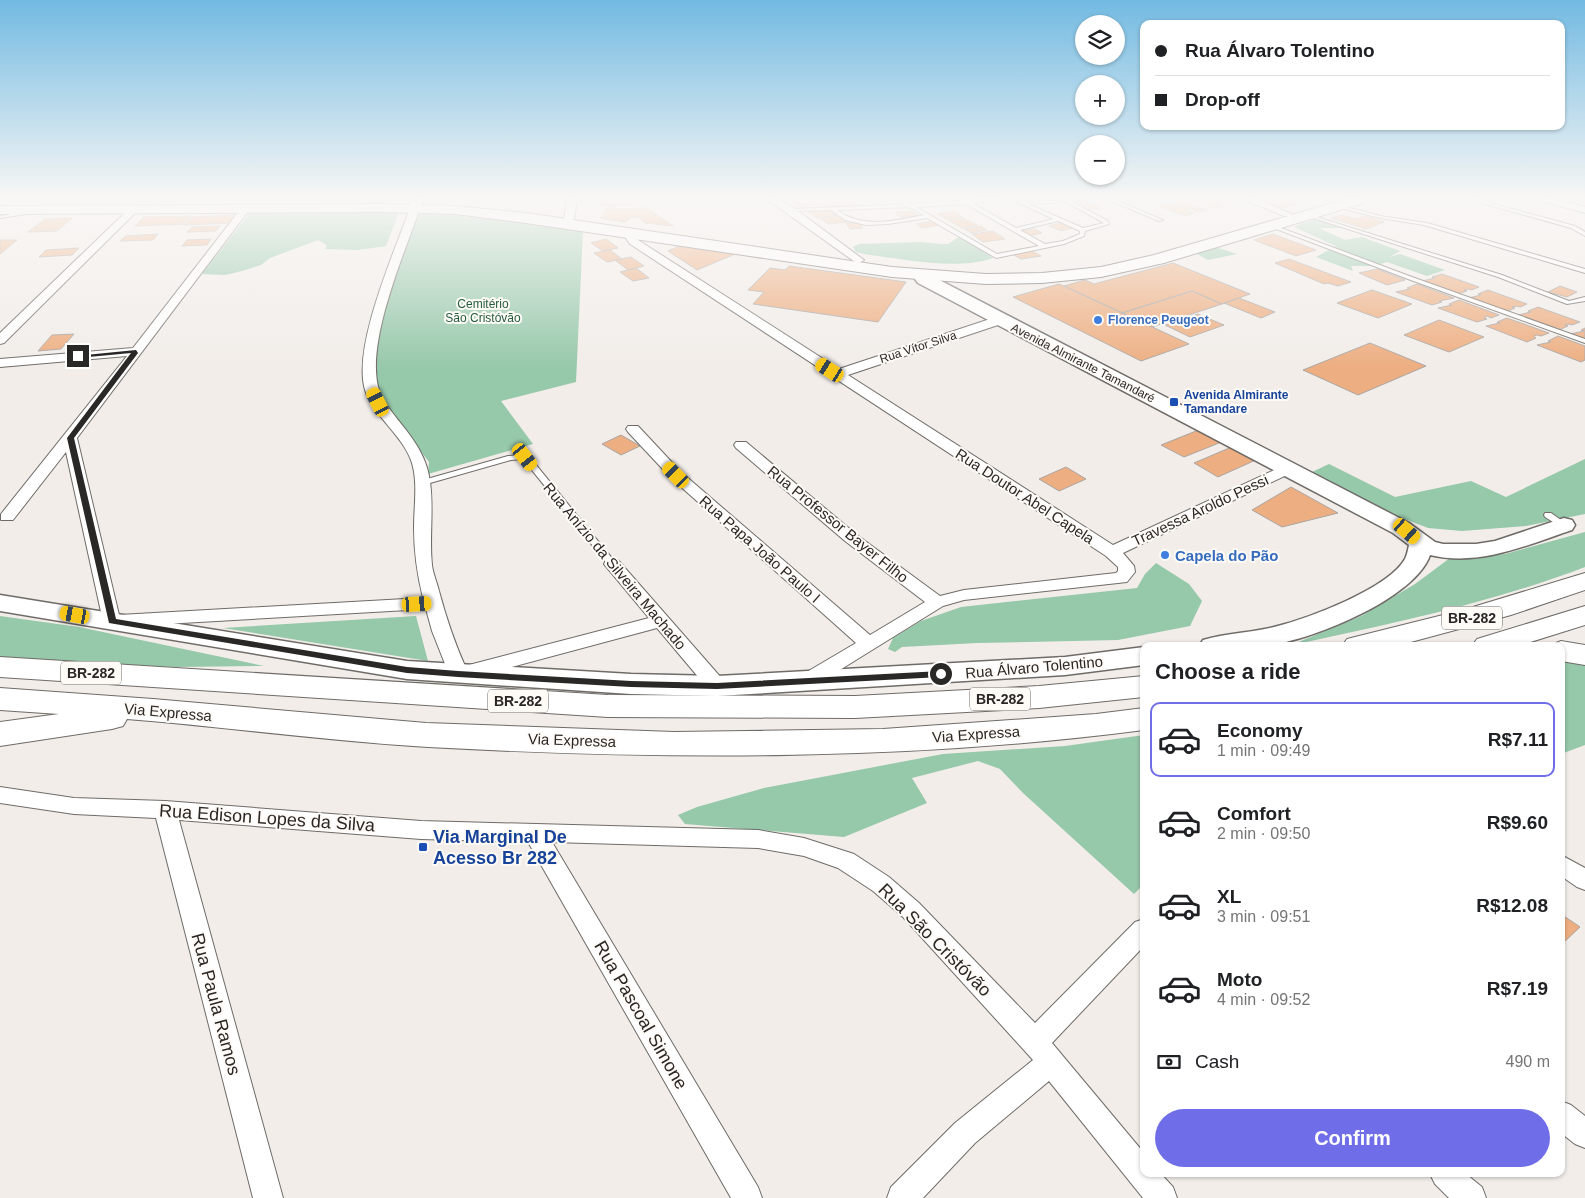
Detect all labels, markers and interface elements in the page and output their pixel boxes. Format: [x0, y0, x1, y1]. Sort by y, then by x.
map controls [1075, 15, 1125, 185]
button: layers [1075, 15, 1125, 65]
text: Rua Álvaro Tolentino [1185, 40, 1375, 61]
button: + [1075, 75, 1125, 125]
text: Drop-off [1185, 89, 1260, 110]
button: − [1075, 135, 1125, 185]
park label: Cemitério São Cristóvão [445, 297, 521, 325]
place label: Florence Peugeot [1108, 313, 1209, 327]
marker: Florence Peugeot [1092, 314, 1104, 326]
street label: Avenida Almirante Tamandaré [1009, 321, 1158, 406]
street label: Rua Vítor Silva [878, 328, 959, 366]
route end [67, 345, 89, 367]
car [813, 356, 846, 384]
car [364, 385, 391, 419]
place label: Avenida Almirante Tamandare [1184, 388, 1289, 416]
marker: Avenida Almirante Tamandare [1168, 396, 1180, 408]
car [509, 441, 540, 473]
street label: Rua Doutor Abel Capela [953, 445, 1098, 548]
car [660, 459, 691, 491]
street label: Rua Professor Bayer Filho [764, 462, 912, 586]
street label: Travessa Aroldo Pessi [1129, 471, 1271, 549]
street label: Rua Anízio da Silveira Machado [540, 479, 690, 653]
street label: Rua Papa João Paulo I [696, 492, 824, 606]
car [1390, 515, 1423, 547]
place label: Capela do Pão [1175, 547, 1278, 564]
marker: Capela do Pão [1159, 549, 1171, 561]
car [401, 596, 432, 612]
car [58, 605, 91, 625]
road number: BR-282 [1442, 606, 1502, 630]
street label: Rua Álvaro Tolentino [964, 653, 1104, 681]
text: Choose a ride [1155, 659, 1300, 684]
road number: BR-282 [61, 661, 121, 684]
route start [930, 663, 952, 685]
road number: BR-282 [970, 688, 1030, 711]
road number: BR-282 [488, 689, 548, 712]
street label: Via Expressa [123, 700, 213, 724]
icon: car [1157, 717, 1202, 762]
text: Economy [1217, 720, 1303, 741]
street label: Via Expressa [931, 722, 1021, 746]
text: R$7.11 [1488, 729, 1548, 750]
street label: Via Expressa [528, 730, 617, 750]
text: 1 min · 09:49 [1217, 742, 1310, 759]
street label: Rua Edison Lopes da Silva [158, 800, 376, 836]
icon: car [1157, 800, 1202, 845]
text: Comfort [1217, 803, 1291, 824]
text: R$9.60 [1487, 812, 1548, 833]
text: 2 min · 09:50 [1217, 825, 1310, 842]
place label: Via Marginal De Acesso Br 282 [433, 827, 567, 868]
marker: Via Marginal De Acesso Br 282 [417, 841, 429, 853]
street label: Rua São Cristóvão [875, 880, 995, 1000]
icon: car [1157, 883, 1202, 928]
text: XL [1217, 886, 1241, 907]
text: R$12.08 [1476, 895, 1548, 916]
text: 3 min · 09:51 [1217, 908, 1310, 925]
street label: Rua Paula Ramos [187, 931, 245, 1077]
street label: Rua Pascoal Simone [590, 937, 692, 1093]
icon: car [1157, 966, 1202, 1011]
text: Moto [1217, 969, 1262, 990]
text: R$7.19 [1487, 978, 1548, 999]
text: 4 min · 09:52 [1217, 991, 1310, 1008]
icon: cash [1155, 1048, 1183, 1076]
text: Cash [1195, 1051, 1239, 1072]
text: 490 m [1506, 1053, 1550, 1070]
button: Confirm [1155, 1109, 1550, 1167]

